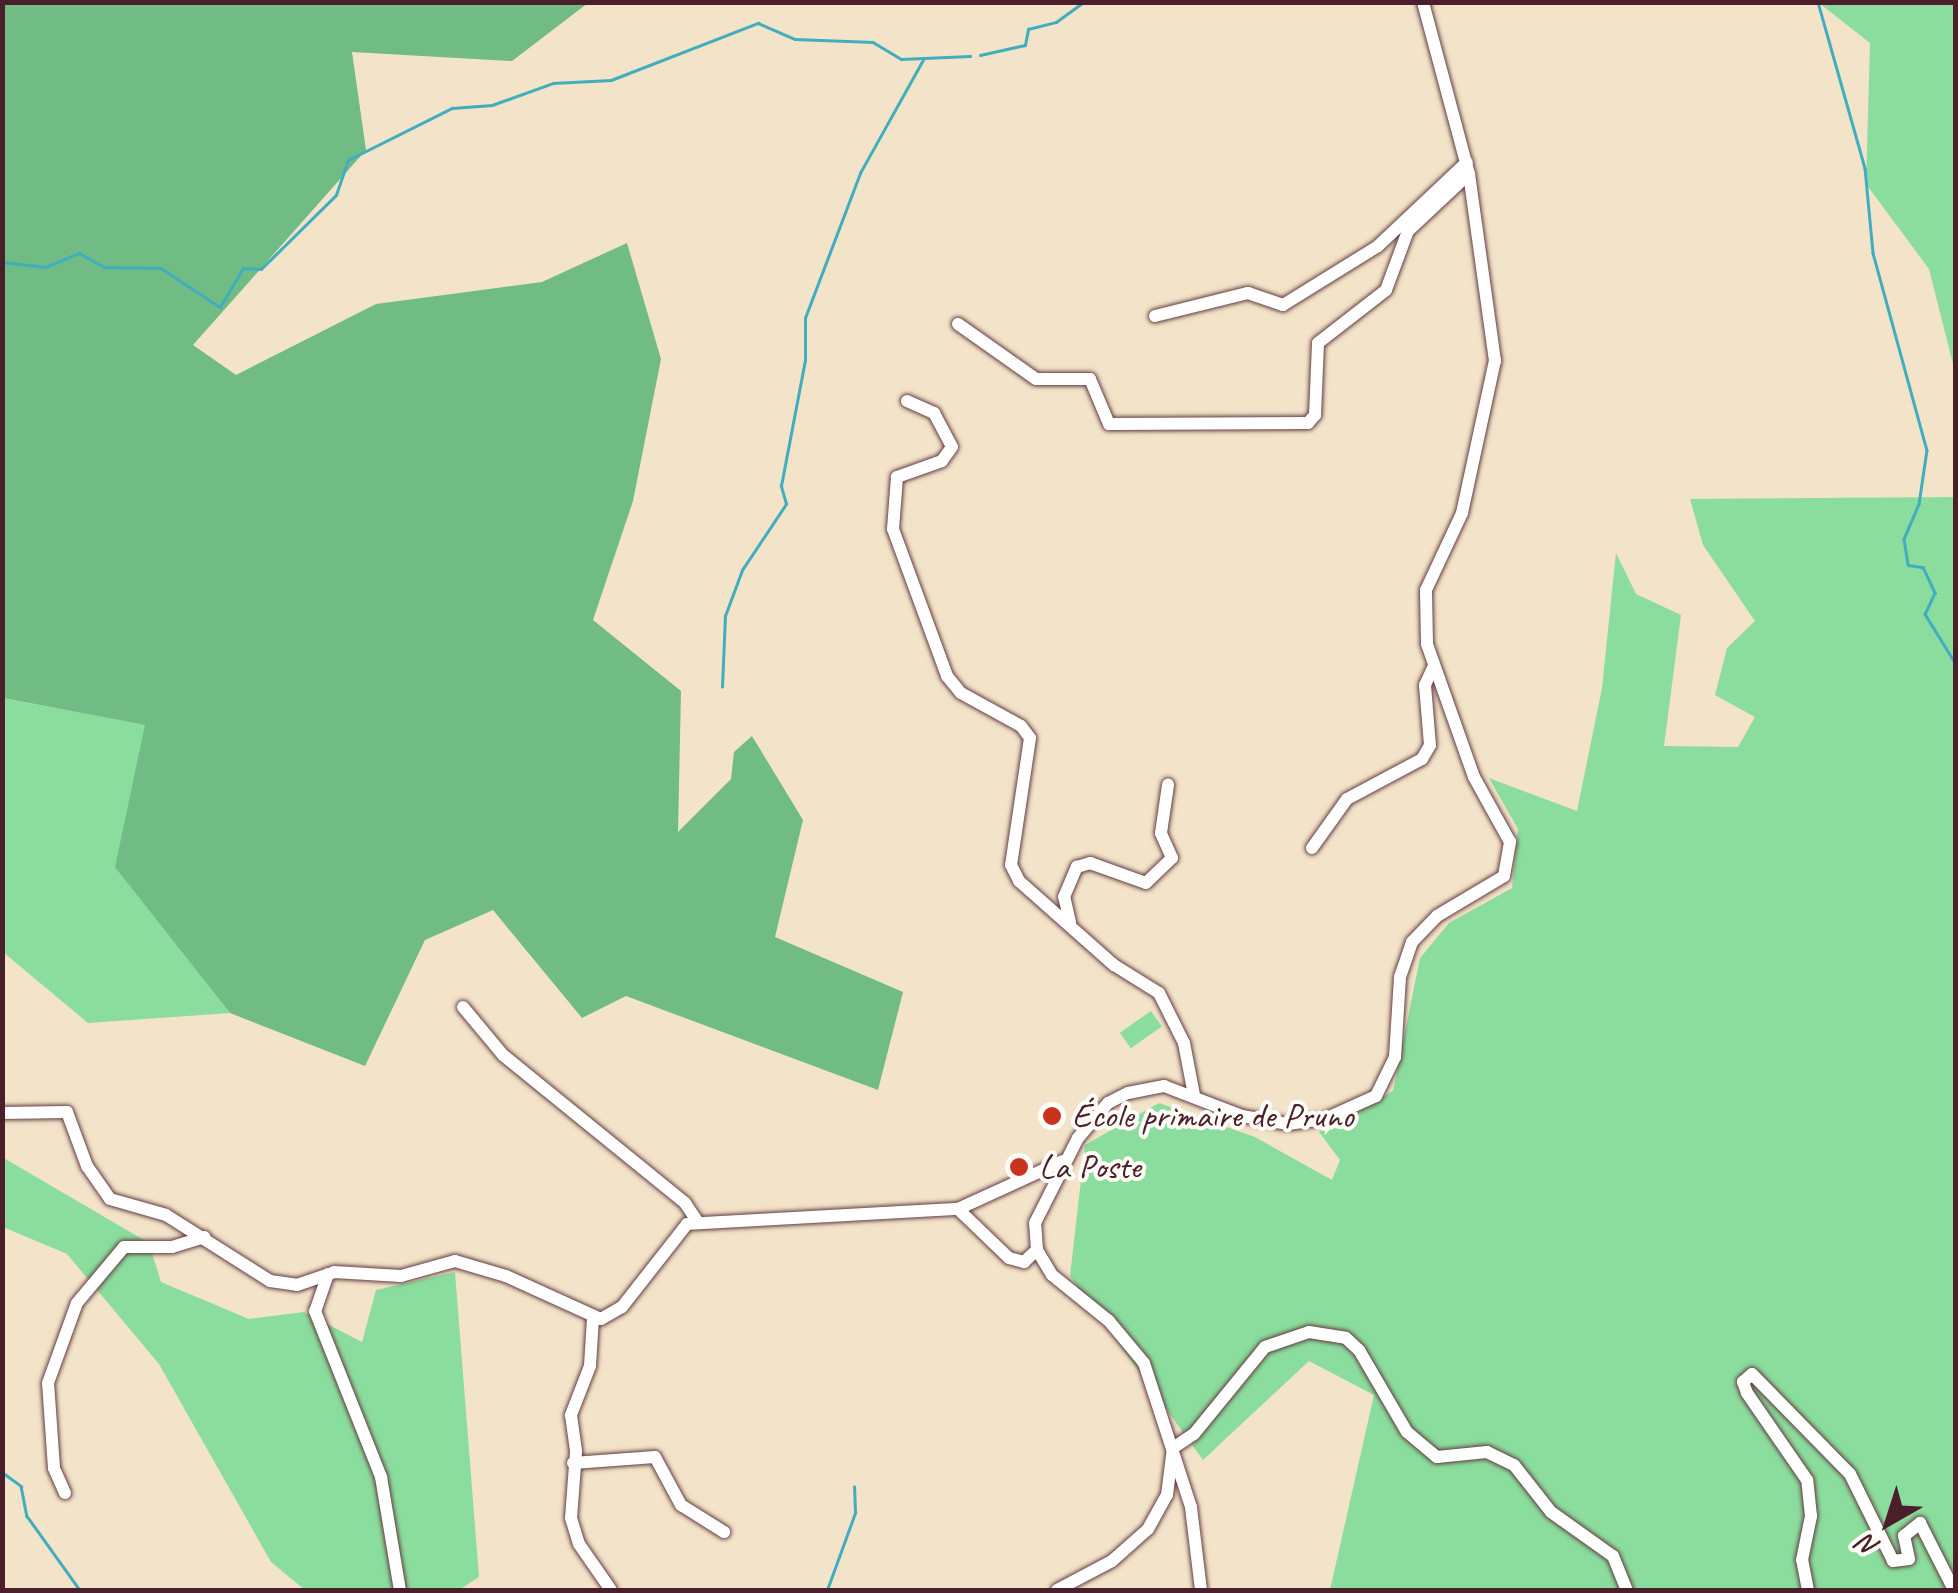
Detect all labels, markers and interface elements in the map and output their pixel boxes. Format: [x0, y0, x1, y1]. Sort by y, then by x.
place label: École primaire de Pruno [1072, 1095, 1350, 1137]
marker: École primaire de Pruno [1041, 1105, 1063, 1127]
place label: La Poste [1039, 1146, 1140, 1188]
marker: La Poste [1008, 1156, 1030, 1178]
north arrow [1838, 1473, 1938, 1573]
text: N [1851, 1528, 1887, 1566]

